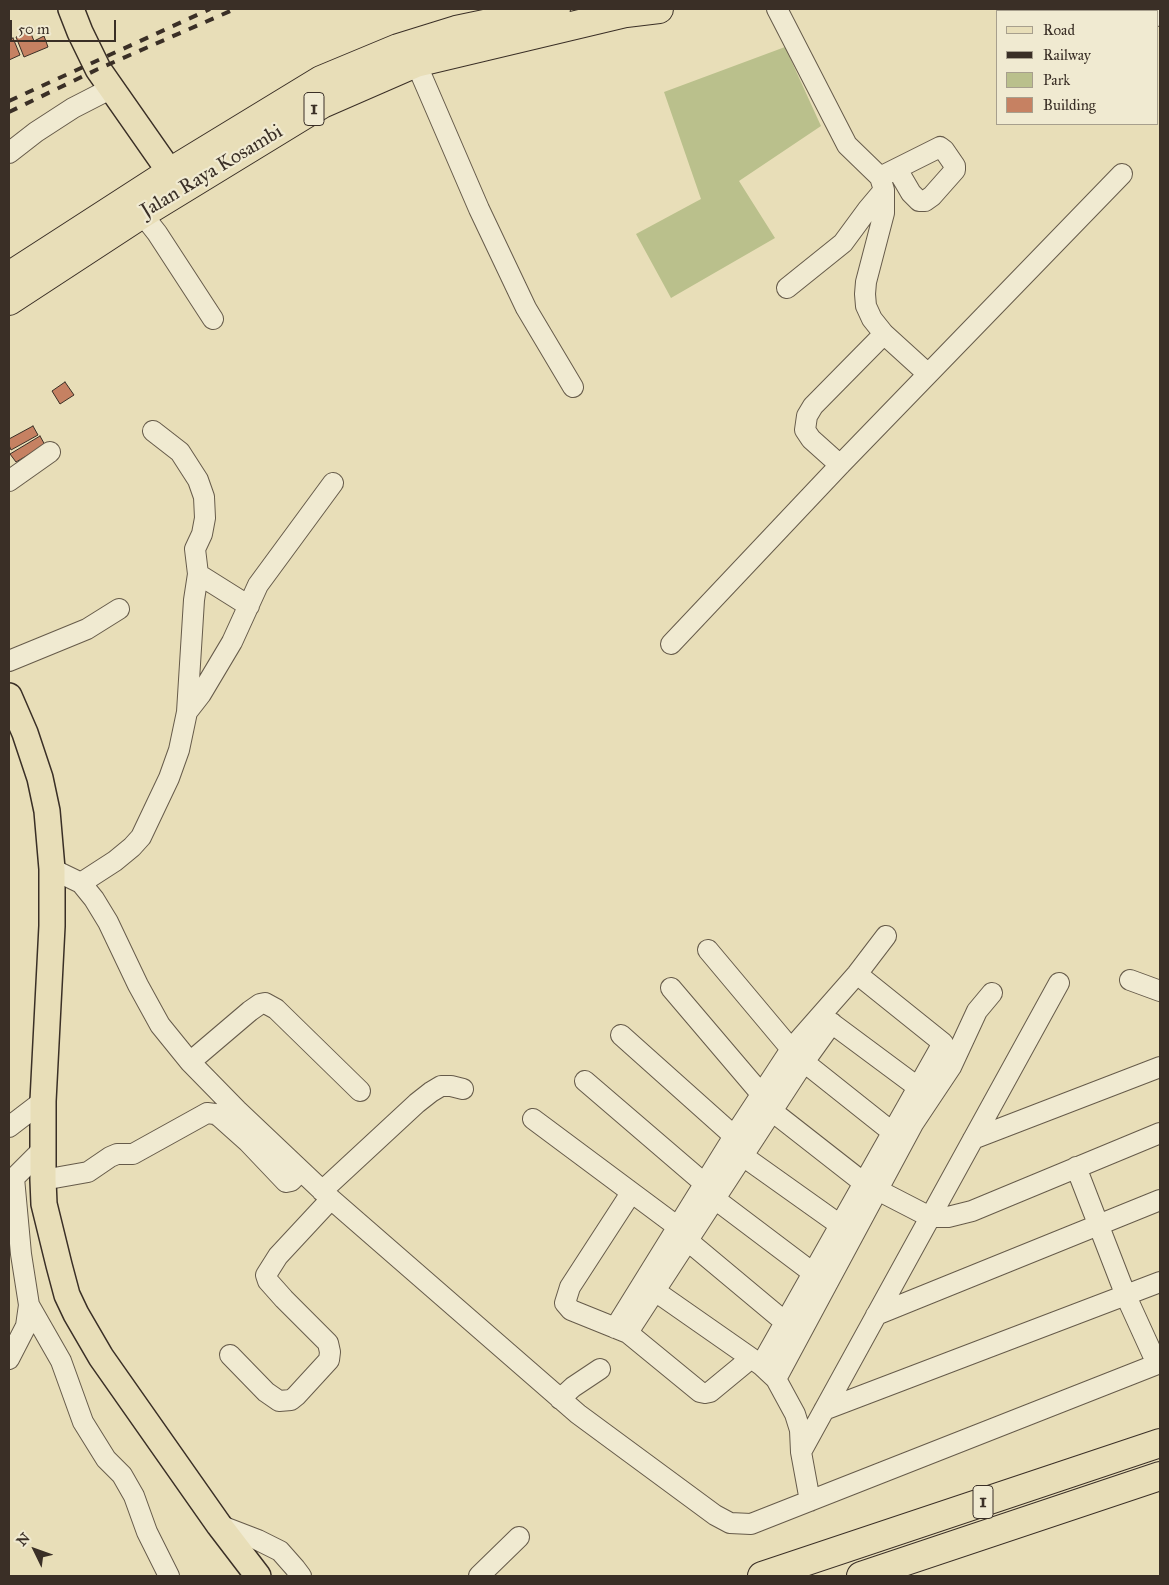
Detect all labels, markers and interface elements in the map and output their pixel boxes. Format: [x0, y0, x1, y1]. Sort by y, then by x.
scale bar [12, 10, 119, 42]
legend [996, 10, 1159, 125]
text: 50 m [18, 20, 50, 38]
text: Road [1043, 21, 1075, 39]
text: Railway [1043, 46, 1091, 64]
text: Park [1043, 71, 1070, 89]
road number: 1 [304, 92, 324, 126]
text: Building [1043, 96, 1096, 114]
street label: Jalan Raya Kosambi [137, 120, 287, 224]
road number: 1 [973, 1485, 993, 1518]
north arrow [10, 1525, 60, 1575]
text: N [13, 1530, 34, 1550]

